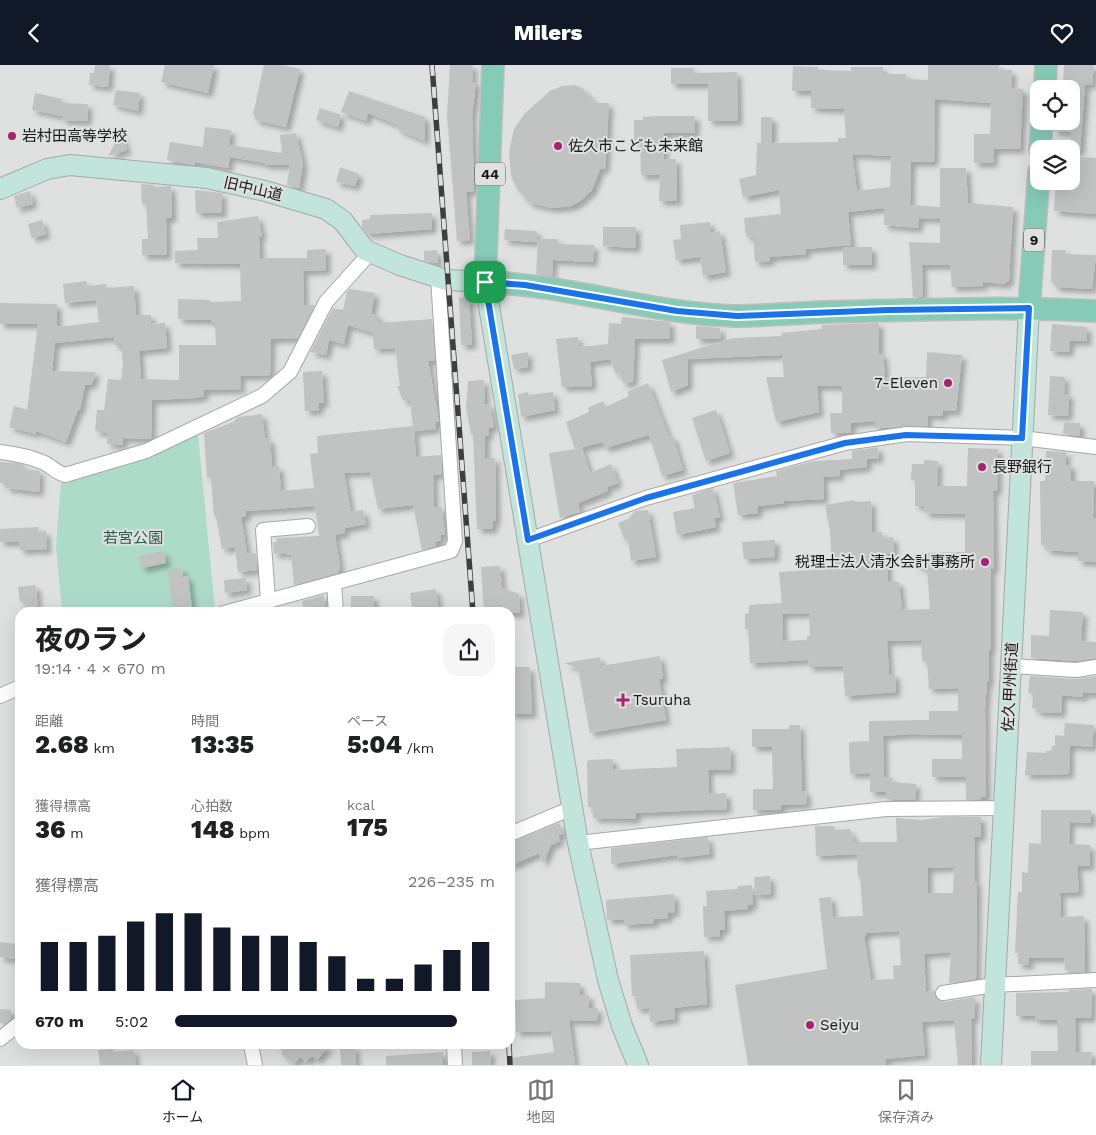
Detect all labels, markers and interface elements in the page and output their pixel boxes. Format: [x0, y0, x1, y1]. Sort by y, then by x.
icon: back [20, 19, 48, 47]
icon: heart [1048, 19, 1076, 47]
text: Milers [514, 20, 582, 45]
map controls [1030, 80, 1080, 190]
button: locate [1030, 80, 1080, 130]
place label: 岩村田高等学校 [22, 127, 127, 145]
marker: 岩村田高等学校 [6, 130, 18, 142]
place label: 佐久市こども未来館 [568, 137, 703, 155]
marker: 佐久市こども未来館 [552, 140, 564, 152]
button: layers [1030, 140, 1080, 190]
road number: 44 [475, 163, 505, 185]
street label: 旧中山道 [222, 173, 284, 205]
road number: 9 [1024, 229, 1044, 251]
pin [464, 261, 506, 303]
icon: arrive [471, 268, 499, 296]
place label: 7-Eleven [874, 374, 938, 392]
marker: 7-Eleven [942, 377, 954, 389]
place label: 長野銀行 [992, 458, 1052, 476]
marker: 長野銀行 [976, 461, 988, 473]
park label: 若宮公園 [103, 529, 163, 547]
place label: 税理士法人清水会計事務所 [795, 553, 975, 571]
marker: 税理士法人清水会計事務所 [979, 556, 991, 568]
text: 夜のラン [35, 623, 147, 656]
button: share [443, 624, 495, 676]
street label: 佐久甲州街道 [999, 642, 1021, 732]
text: 19:14 · 4 × 670 m [35, 659, 166, 678]
place label: Tsuruha [633, 691, 691, 709]
marker: Tsuruha [617, 694, 629, 706]
text: 距離 [35, 713, 63, 729]
text: 時間 [191, 713, 219, 729]
text: ペース [347, 713, 388, 729]
text: 2.68 [35, 730, 89, 759]
text: 13:35 [191, 730, 254, 759]
text: 5:04 [347, 730, 402, 759]
text: km [89, 740, 115, 756]
text: /km [402, 740, 434, 756]
text: kcal [347, 797, 375, 813]
text: 獲得標高 [35, 798, 91, 814]
text: 心拍数 [191, 798, 233, 814]
text: 175 [347, 813, 388, 842]
text: 36 [35, 815, 65, 844]
text: 148 [191, 815, 234, 844]
text: m [65, 825, 84, 841]
text: bpm [234, 825, 270, 841]
text: 226–235 m [408, 872, 495, 891]
text: 獲得標高 [35, 876, 99, 895]
text: 670 m [35, 1012, 84, 1031]
text: 5:02 [115, 1012, 148, 1031]
place label: Seiyu [820, 1016, 859, 1034]
marker: Seiyu [804, 1019, 816, 1031]
tab: ホーム [162, 1076, 203, 1126]
tab: 地図 [527, 1076, 555, 1126]
tab: 保存済み [878, 1076, 934, 1126]

